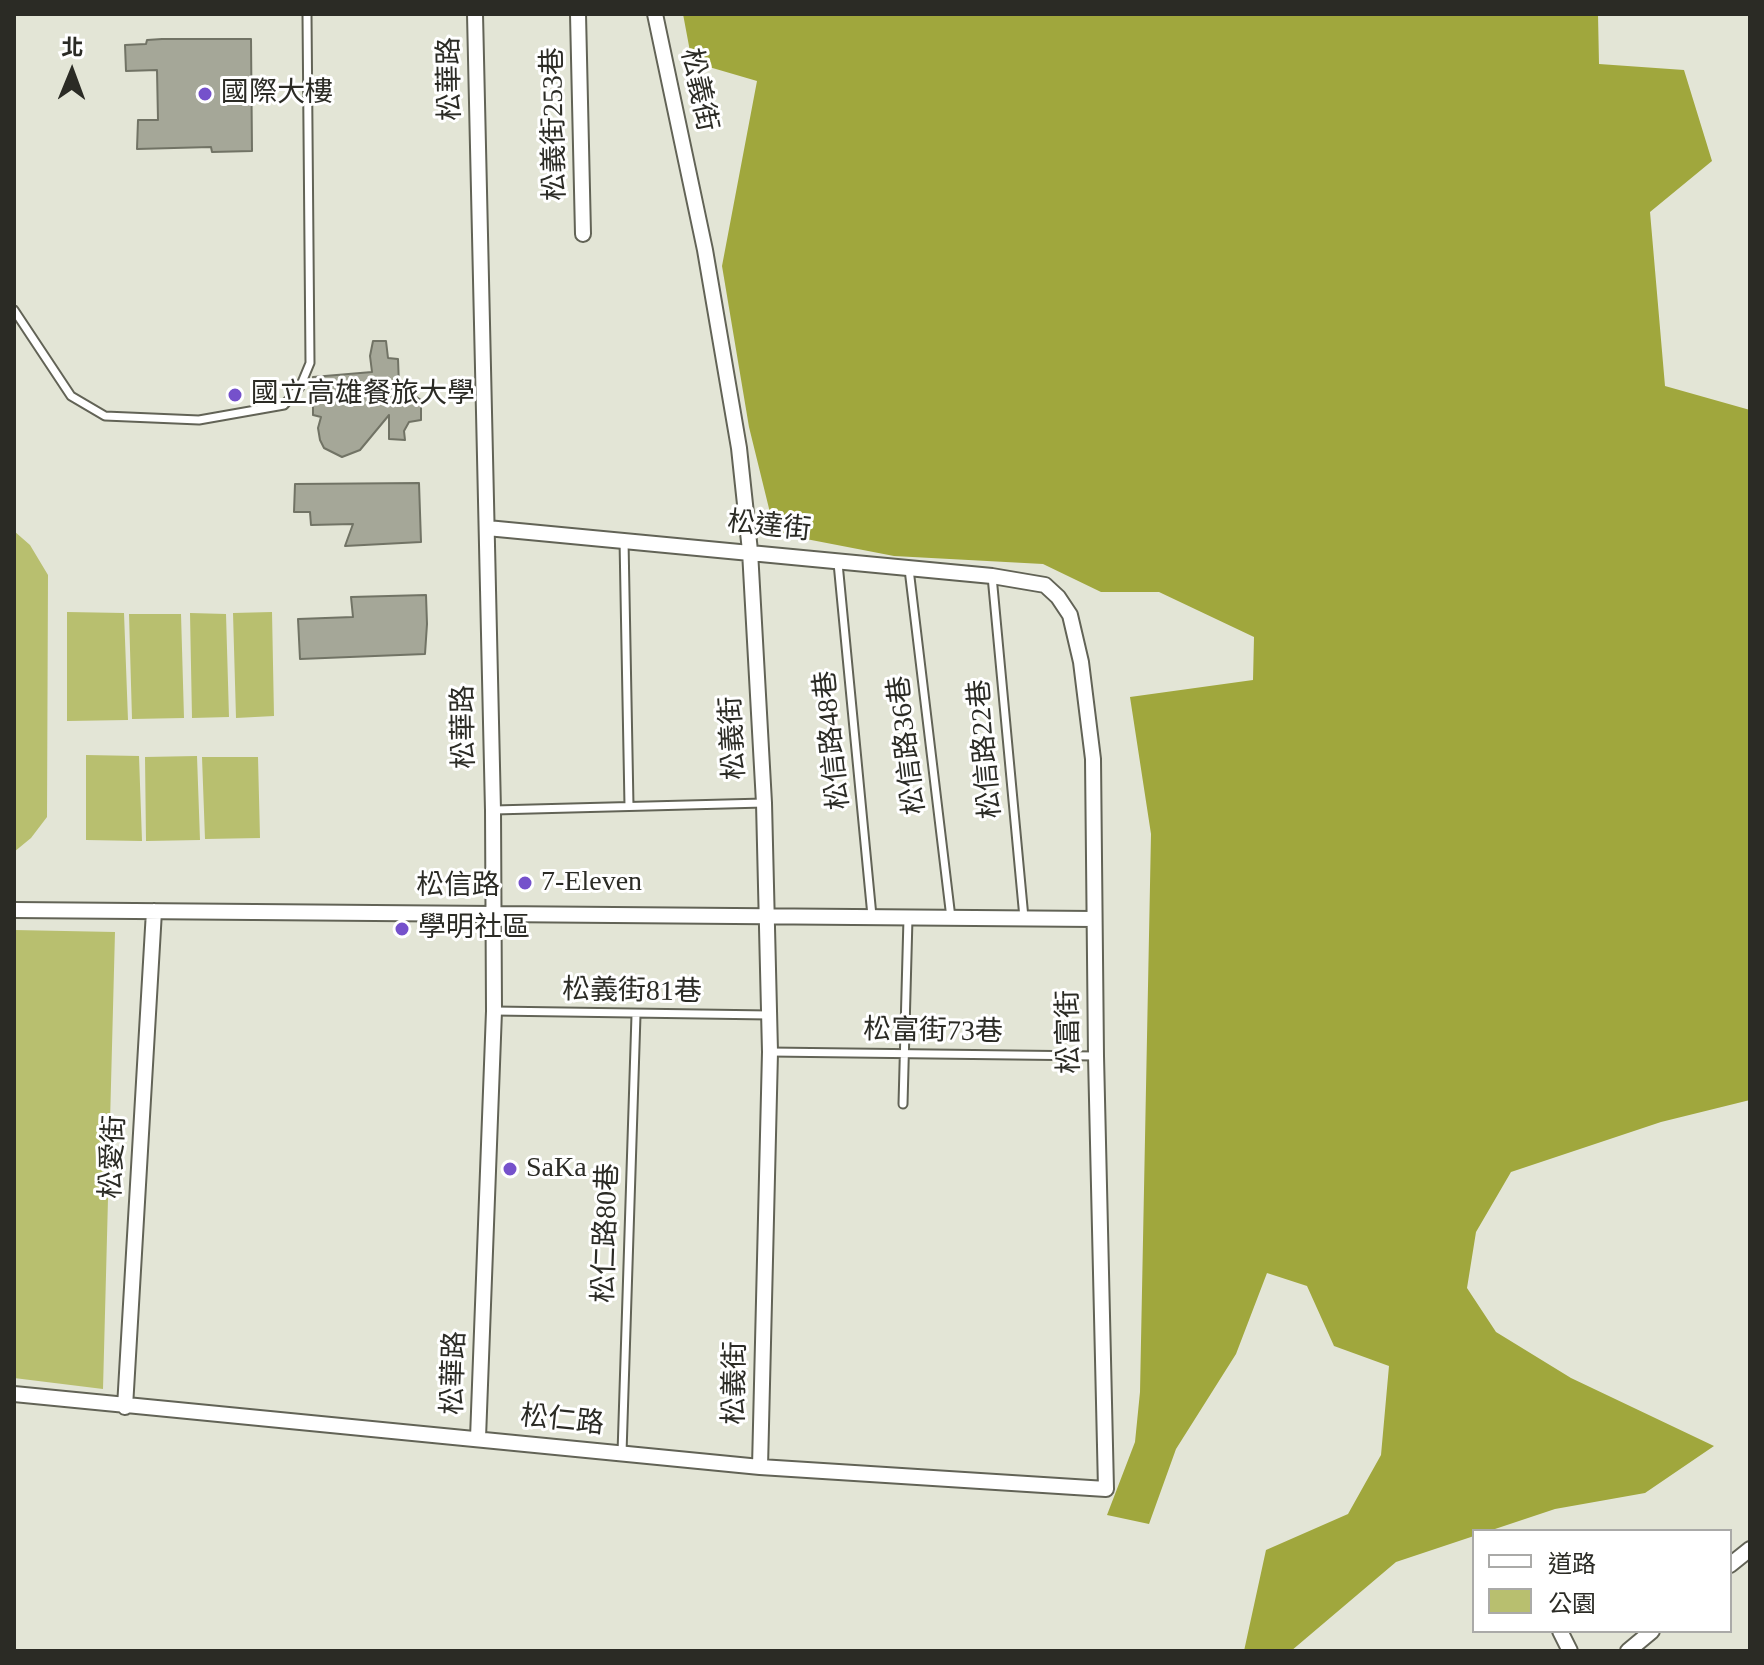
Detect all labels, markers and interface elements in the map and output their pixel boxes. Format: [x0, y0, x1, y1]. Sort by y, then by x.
north arrow [32, 32, 112, 112]
text: 北 [61, 35, 84, 60]
street label: 松華路 [433, 37, 469, 121]
street label: 松義街 [673, 45, 723, 135]
street label: 松義街253巷 [537, 47, 573, 201]
place label: 國際大樓 [221, 77, 333, 111]
marker: 國際大樓 [196, 85, 214, 103]
place label: 國立高雄餐旅大學 [251, 378, 475, 412]
marker: 國立高雄餐旅大學 [226, 386, 244, 404]
street label: 松達街 [725, 506, 813, 548]
street label: 松信路48巷 [809, 669, 857, 811]
street label: 松信路36巷 [883, 673, 933, 817]
street label: 松信路22巷 [963, 678, 1009, 820]
street label: 松華路 [447, 685, 483, 769]
street label: 松義街 [715, 695, 753, 781]
place label: 7-Eleven [541, 866, 642, 900]
street label: 松信路 [416, 870, 500, 904]
marker: 7-Eleven [516, 874, 534, 892]
place label: 學明社區 [418, 912, 530, 946]
marker: 學明社區 [393, 920, 411, 938]
street label: 松義街81巷 [562, 974, 702, 1010]
street label: 松富街 [1052, 990, 1088, 1074]
street label: 松富街73巷 [863, 1014, 1003, 1050]
street label: 松愛街 [95, 1114, 133, 1200]
place label: SaKa [526, 1152, 587, 1186]
marker: SaKa [501, 1160, 519, 1178]
street label: 松仁路80巷 [588, 1162, 626, 1304]
street label: 松華路 [437, 1330, 473, 1416]
street label: 松義街 [718, 1341, 754, 1425]
street label: 松仁路 [518, 1400, 606, 1442]
legend [1472, 1529, 1732, 1633]
text: 道路 [1548, 1551, 1596, 1577]
text: 公園 [1548, 1591, 1596, 1617]

